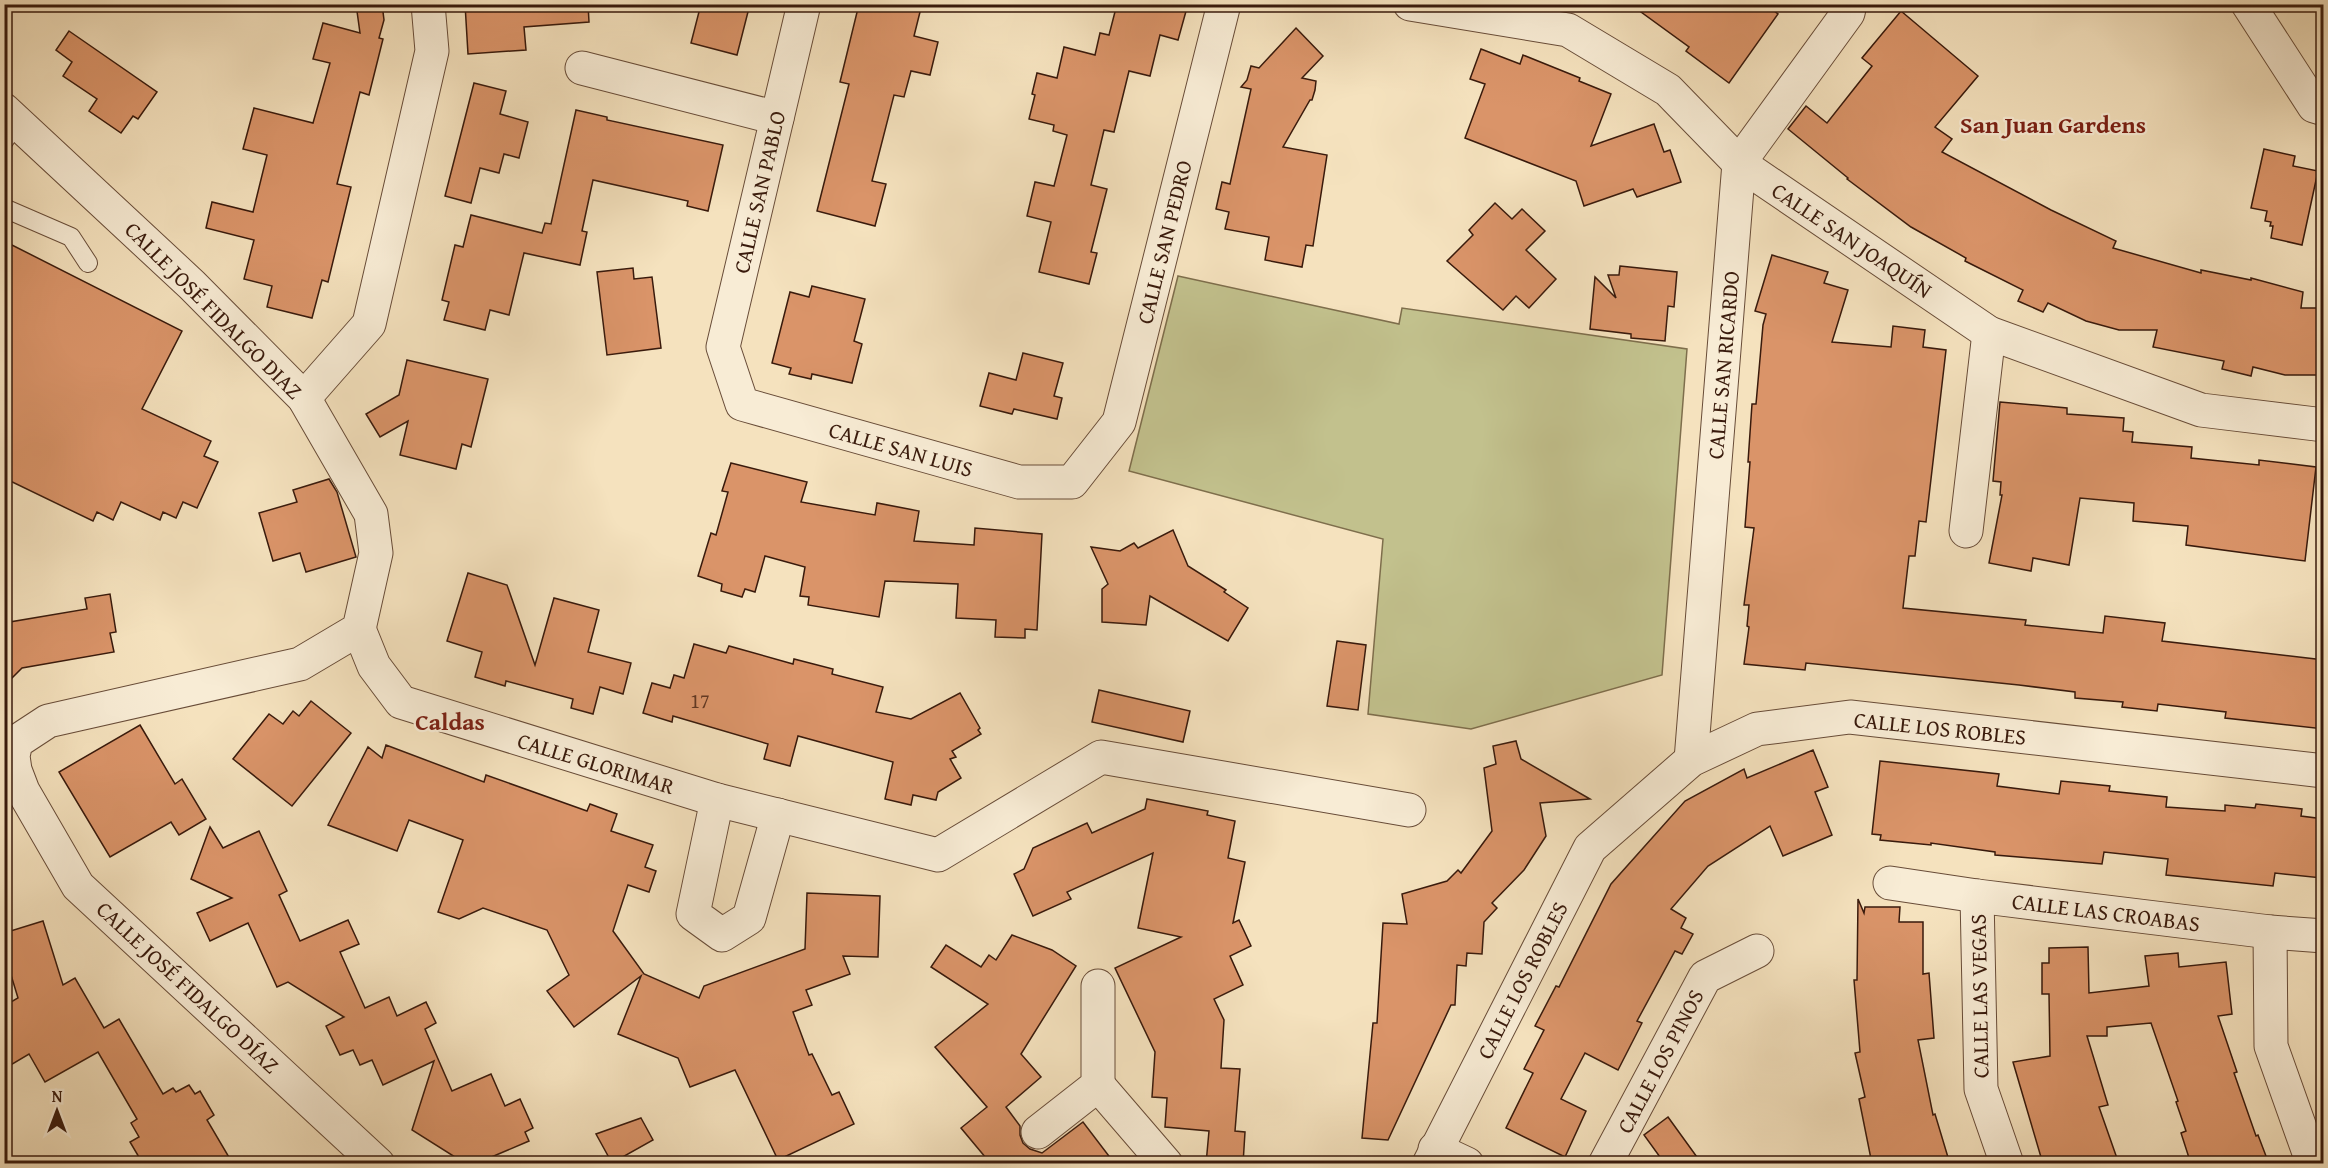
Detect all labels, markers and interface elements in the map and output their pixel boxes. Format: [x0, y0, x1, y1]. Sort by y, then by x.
district label: San Juan Gardens [1960, 107, 2146, 142]
street label: CALLE SAN PABLO [725, 108, 793, 276]
street label: CALLE SAN PEDRO [1128, 157, 1200, 327]
street label: CALLE SAN JOAQUÍN [1766, 174, 1938, 306]
street label: CALLE JOSÉ FIDALGO DIAZ [118, 214, 310, 406]
street label: CALLE SAN RICARDO [1699, 270, 1747, 460]
street label: CALLE SAN LUIS [825, 413, 977, 485]
house number: 17 [690, 686, 710, 715]
street label: CALLE LOS ROBLES [1852, 703, 2028, 753]
district label: Caldas [415, 704, 485, 739]
street label: CALLE GLORIMAR [514, 724, 679, 802]
street label: CALLE LAS CROABAS [2010, 885, 2202, 939]
street label: CALLE JOSÉ FIDALGO DÍAZ [89, 894, 287, 1080]
street label: CALLE LOS ROBLES [1469, 896, 1575, 1064]
street label: CALLE LAS VEGAS [1962, 914, 1996, 1078]
street label: CALLE LOS PINOS [1609, 983, 1711, 1139]
north arrow [27, 1081, 87, 1141]
text: N [52, 1084, 63, 1108]

